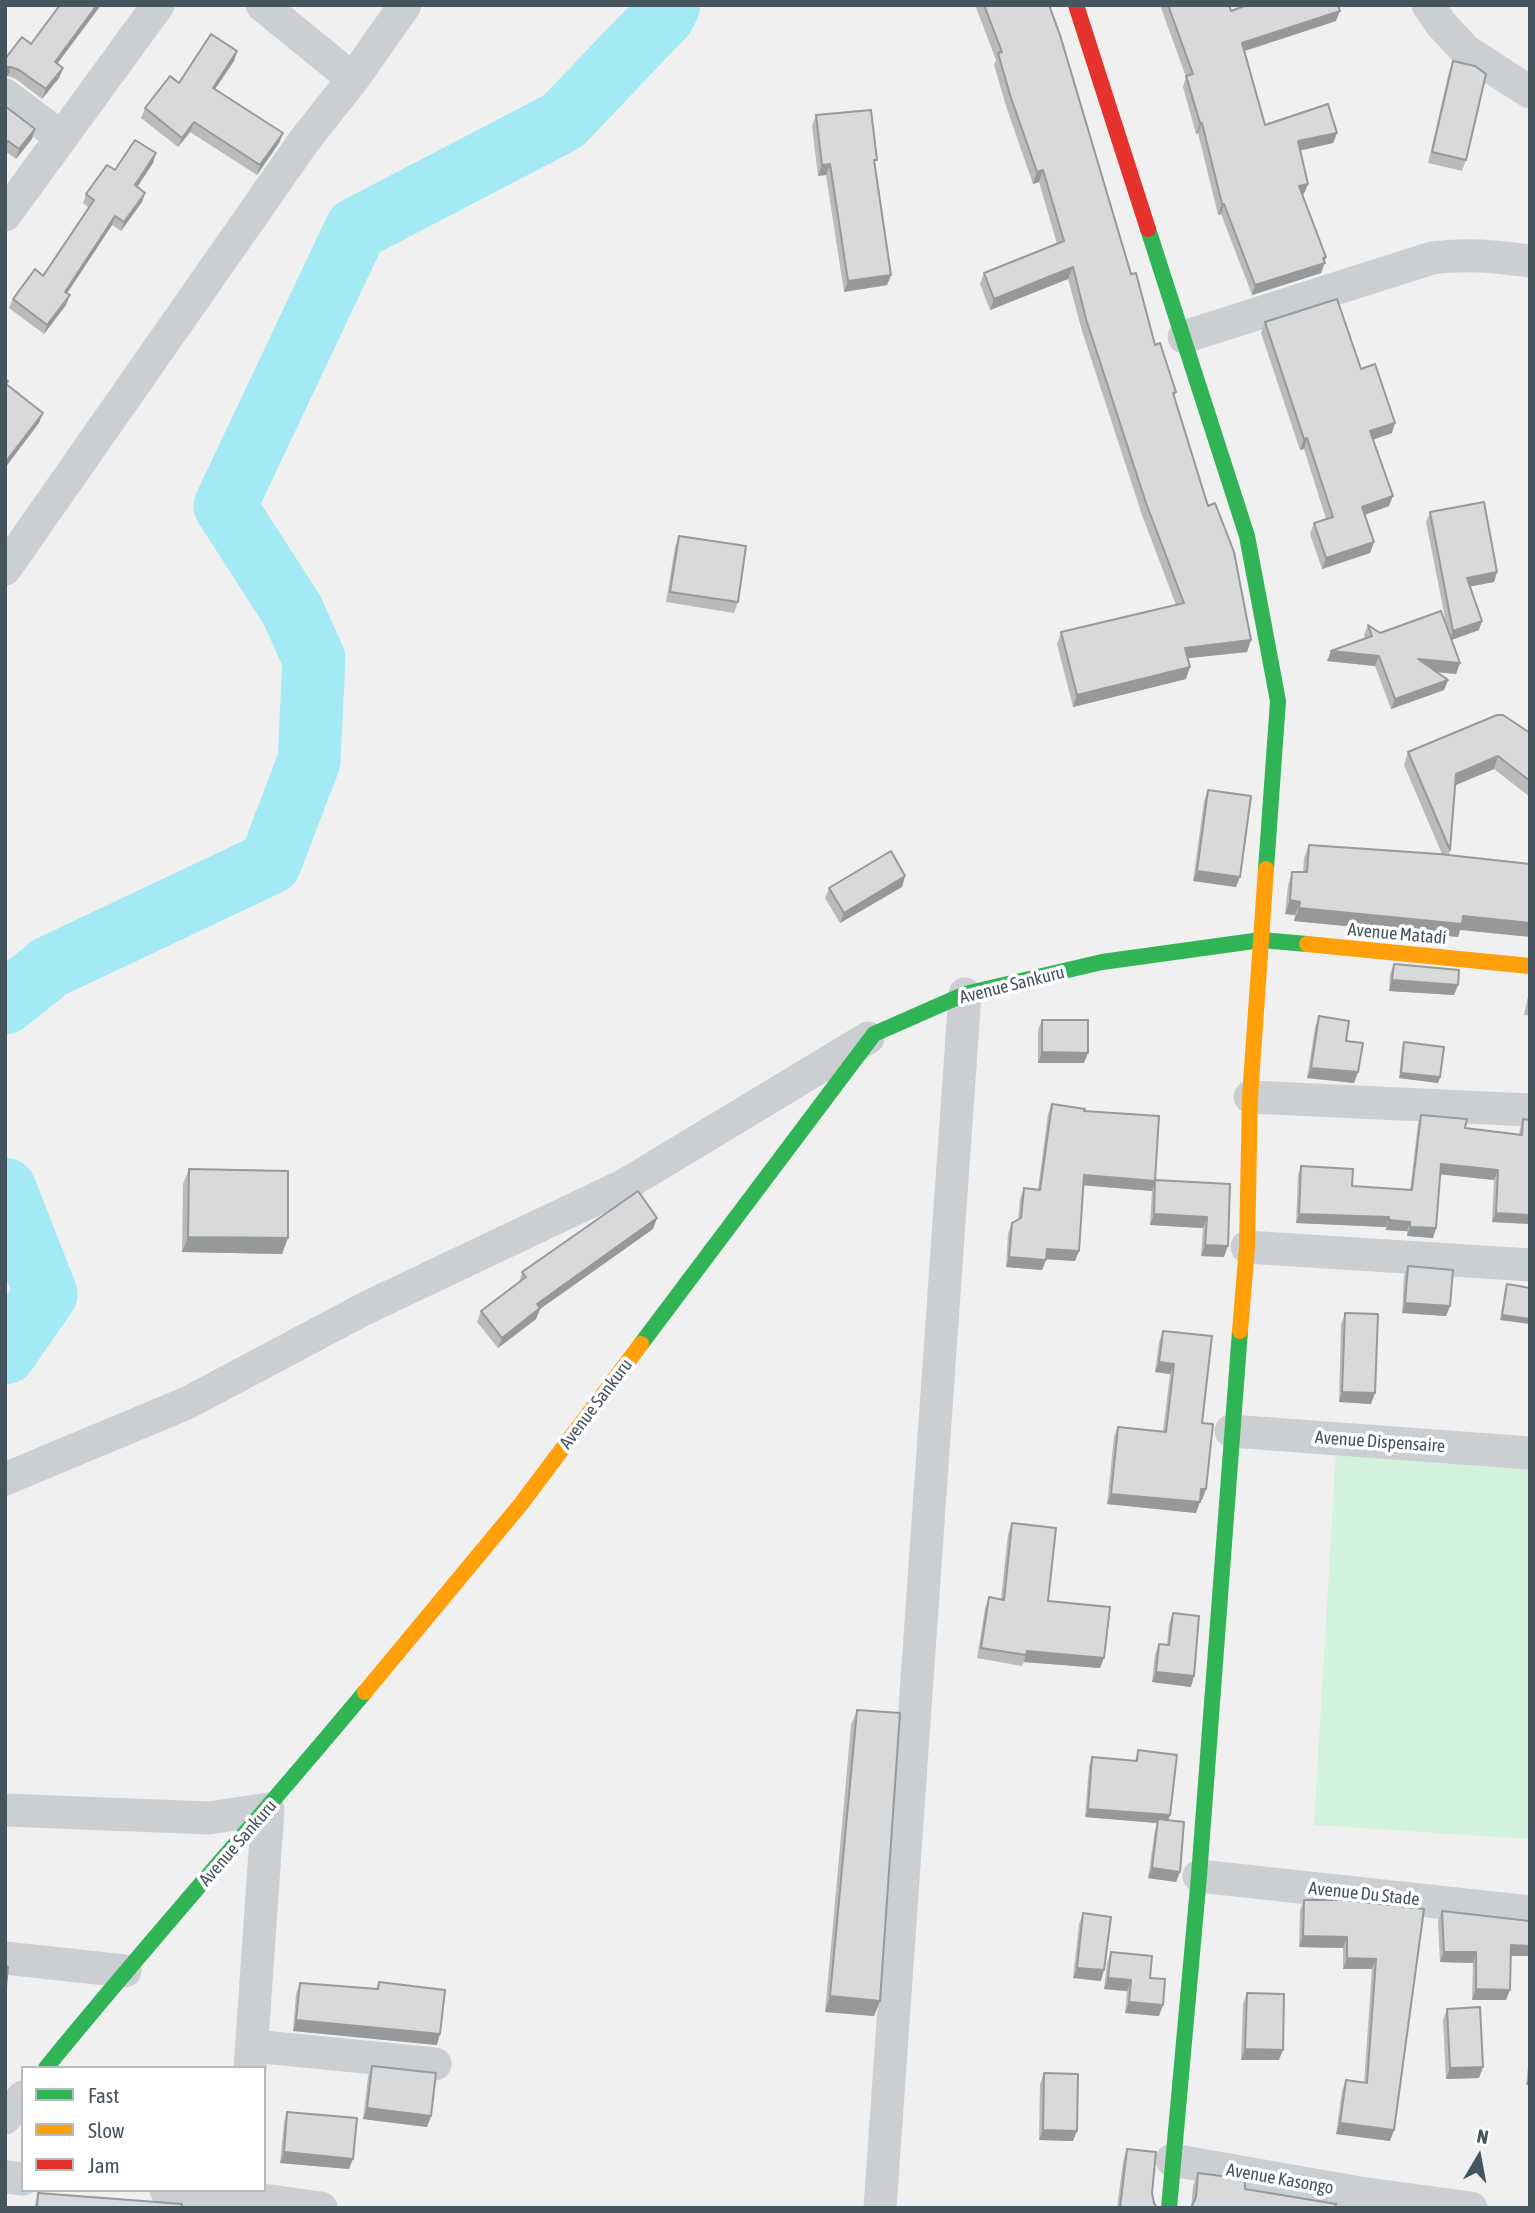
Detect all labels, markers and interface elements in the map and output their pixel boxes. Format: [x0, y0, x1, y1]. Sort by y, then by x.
street label: Avenue Matadi [1347, 919, 1447, 949]
street label: Avenue Sankuru [957, 962, 1067, 1008]
street label: Avenue Sankuru [555, 1355, 637, 1453]
street label: Avenue Dispensaire [1314, 1427, 1446, 1457]
street label: Avenue Sankuru [195, 1795, 281, 1891]
street label: Avenue Du Stade [1308, 1877, 1420, 1911]
legend [21, 2066, 266, 2192]
text: Fast [88, 2083, 119, 2107]
text: Slow [88, 2118, 124, 2142]
north arrow [1444, 2122, 1514, 2192]
text: N [1475, 2125, 1490, 2148]
text: Jam [88, 2153, 120, 2177]
street label: Avenue Kasongo [1225, 2159, 1335, 2199]

